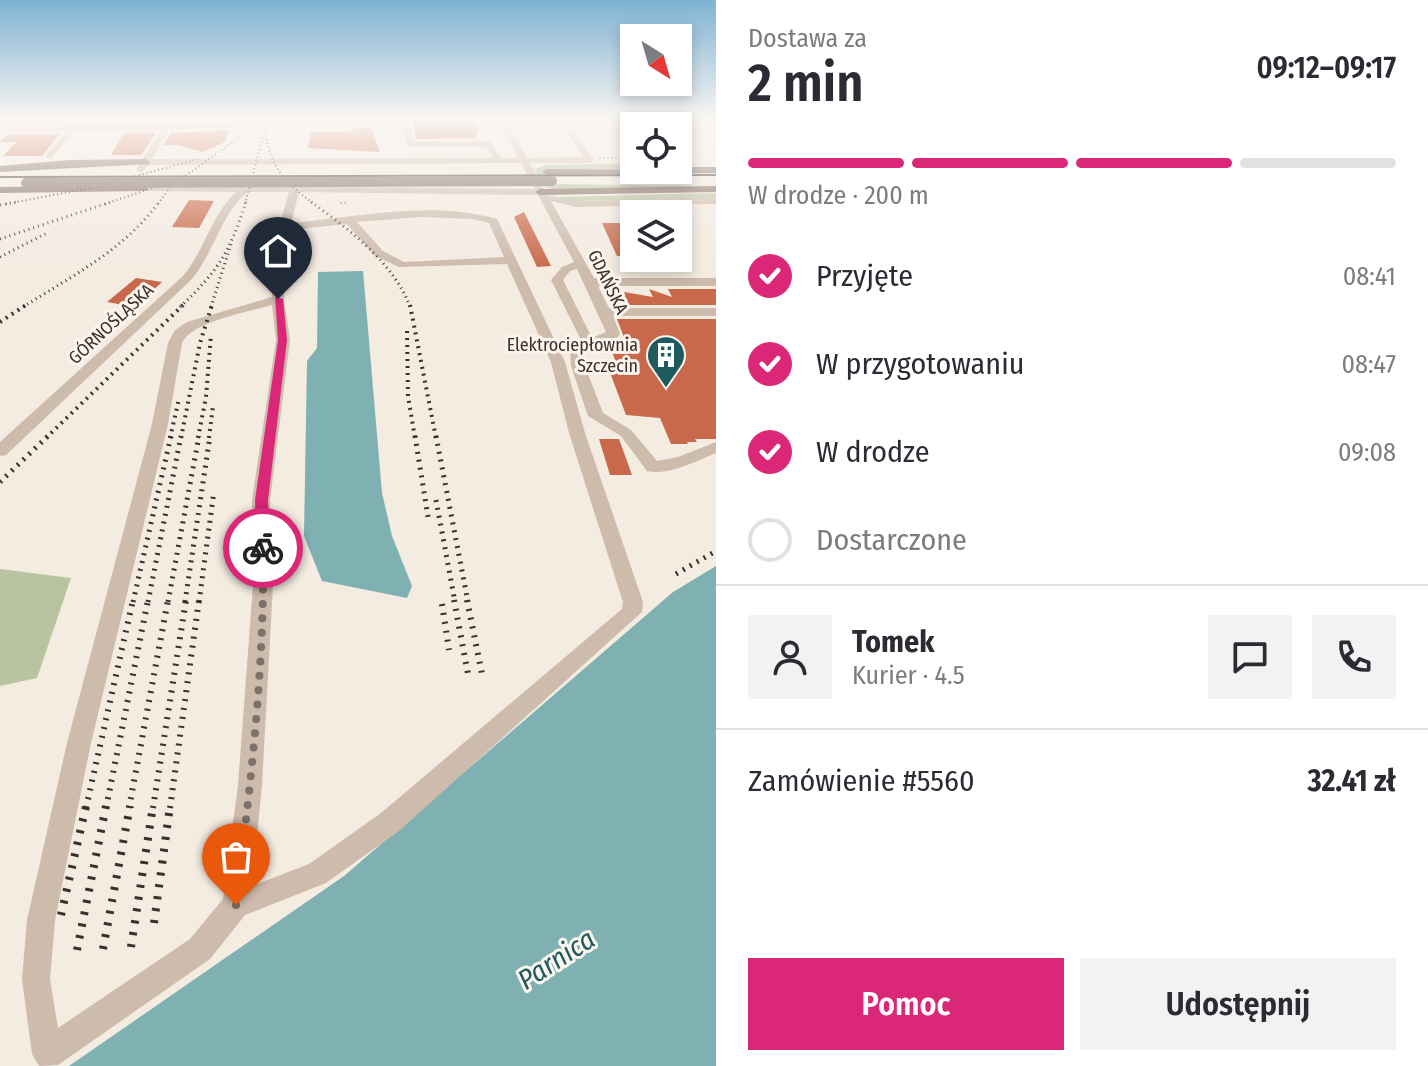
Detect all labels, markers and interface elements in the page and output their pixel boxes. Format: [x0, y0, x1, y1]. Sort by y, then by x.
text: Dostawa za [748, 23, 867, 54]
north arrow [620, 24, 692, 96]
map controls [620, 24, 692, 272]
text: 09:12–09:17 [1257, 50, 1396, 86]
text: 2 min [748, 52, 864, 115]
button: locate [620, 112, 692, 184]
text: W drodze · 200 m [748, 180, 929, 211]
button: layers [620, 200, 692, 272]
pin [244, 217, 312, 299]
icon: home [256, 229, 300, 273]
street label: GDAŃSKA [583, 246, 634, 318]
icon: check [748, 254, 792, 298]
text: Przyjęte [816, 258, 913, 294]
text: 08:41 [1343, 261, 1396, 292]
street label: GÓRNOŚLĄSKA [63, 278, 158, 369]
place label: Elektrociepłownia Szczecin [507, 334, 638, 377]
building icon: Elektrociepłownia Szczecin [645, 334, 687, 389]
icon: check [748, 342, 792, 386]
text: W przygotowaniu [816, 346, 1024, 382]
text: 08:47 [1341, 349, 1396, 380]
icon: check [748, 430, 792, 474]
text: W drodze [816, 434, 930, 470]
text: 09:08 [1338, 437, 1396, 468]
courier [223, 508, 303, 588]
text: Dostarczone [816, 522, 967, 558]
icon: bike [241, 526, 285, 570]
button: person [748, 615, 832, 699]
button: chat [1208, 615, 1292, 699]
button: phone [1312, 615, 1396, 699]
text: Tomek [852, 624, 934, 660]
text: Kurier · 4.5 [852, 660, 965, 691]
text: Zamówienie #5560 [748, 763, 975, 799]
text: 32.41 zł [1308, 763, 1396, 799]
pin [202, 823, 270, 905]
icon: bag [214, 835, 258, 879]
water label: Parnica [511, 922, 601, 997]
button: Pomoc [748, 958, 1064, 1050]
button: Udostępnij [1080, 958, 1396, 1050]

